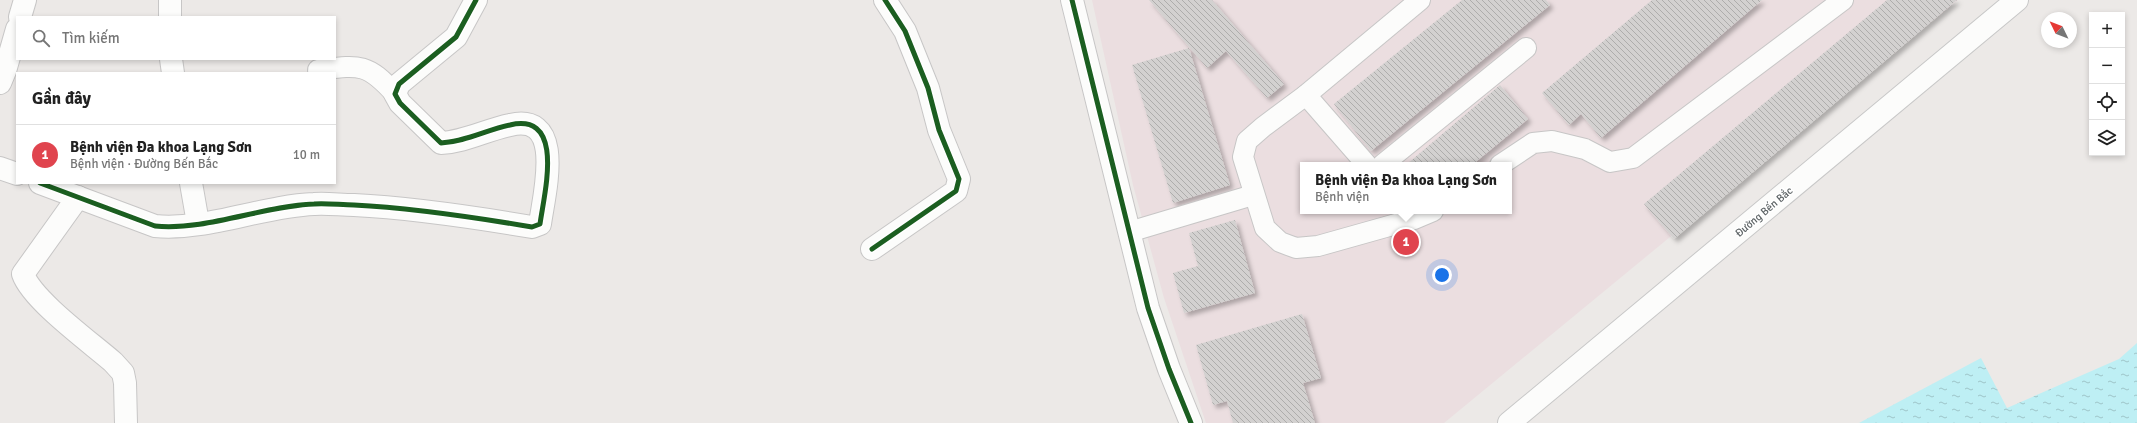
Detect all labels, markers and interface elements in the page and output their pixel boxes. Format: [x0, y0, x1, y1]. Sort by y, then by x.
north arrow [2041, 12, 2077, 48]
map controls [2089, 12, 2125, 156]
button: + [2089, 12, 2125, 48]
search box [16, 16, 336, 60]
icon: search [30, 27, 52, 49]
text: Tìm kiếm [62, 29, 120, 47]
button: − [2089, 48, 2125, 84]
button: locate [2089, 84, 2125, 120]
text: Gần đây [32, 88, 91, 109]
button: layers [2089, 120, 2125, 156]
text: Bệnh viện Đa khoa Lạng Sơn [70, 138, 252, 156]
text: 1 [41, 147, 49, 163]
text: 10 m [293, 147, 320, 163]
text: Bệnh viện · Đường Bến Bắc [70, 156, 218, 172]
popup [1300, 162, 1512, 214]
text: Bệnh viện Đa khoa Lạng Sơn [1315, 171, 1497, 189]
street label: Đường Bến Bắc [1732, 183, 1795, 240]
text: Bệnh viện [1315, 189, 1369, 205]
pin: 1 [1393, 227, 1419, 257]
your location [1432, 265, 1452, 285]

